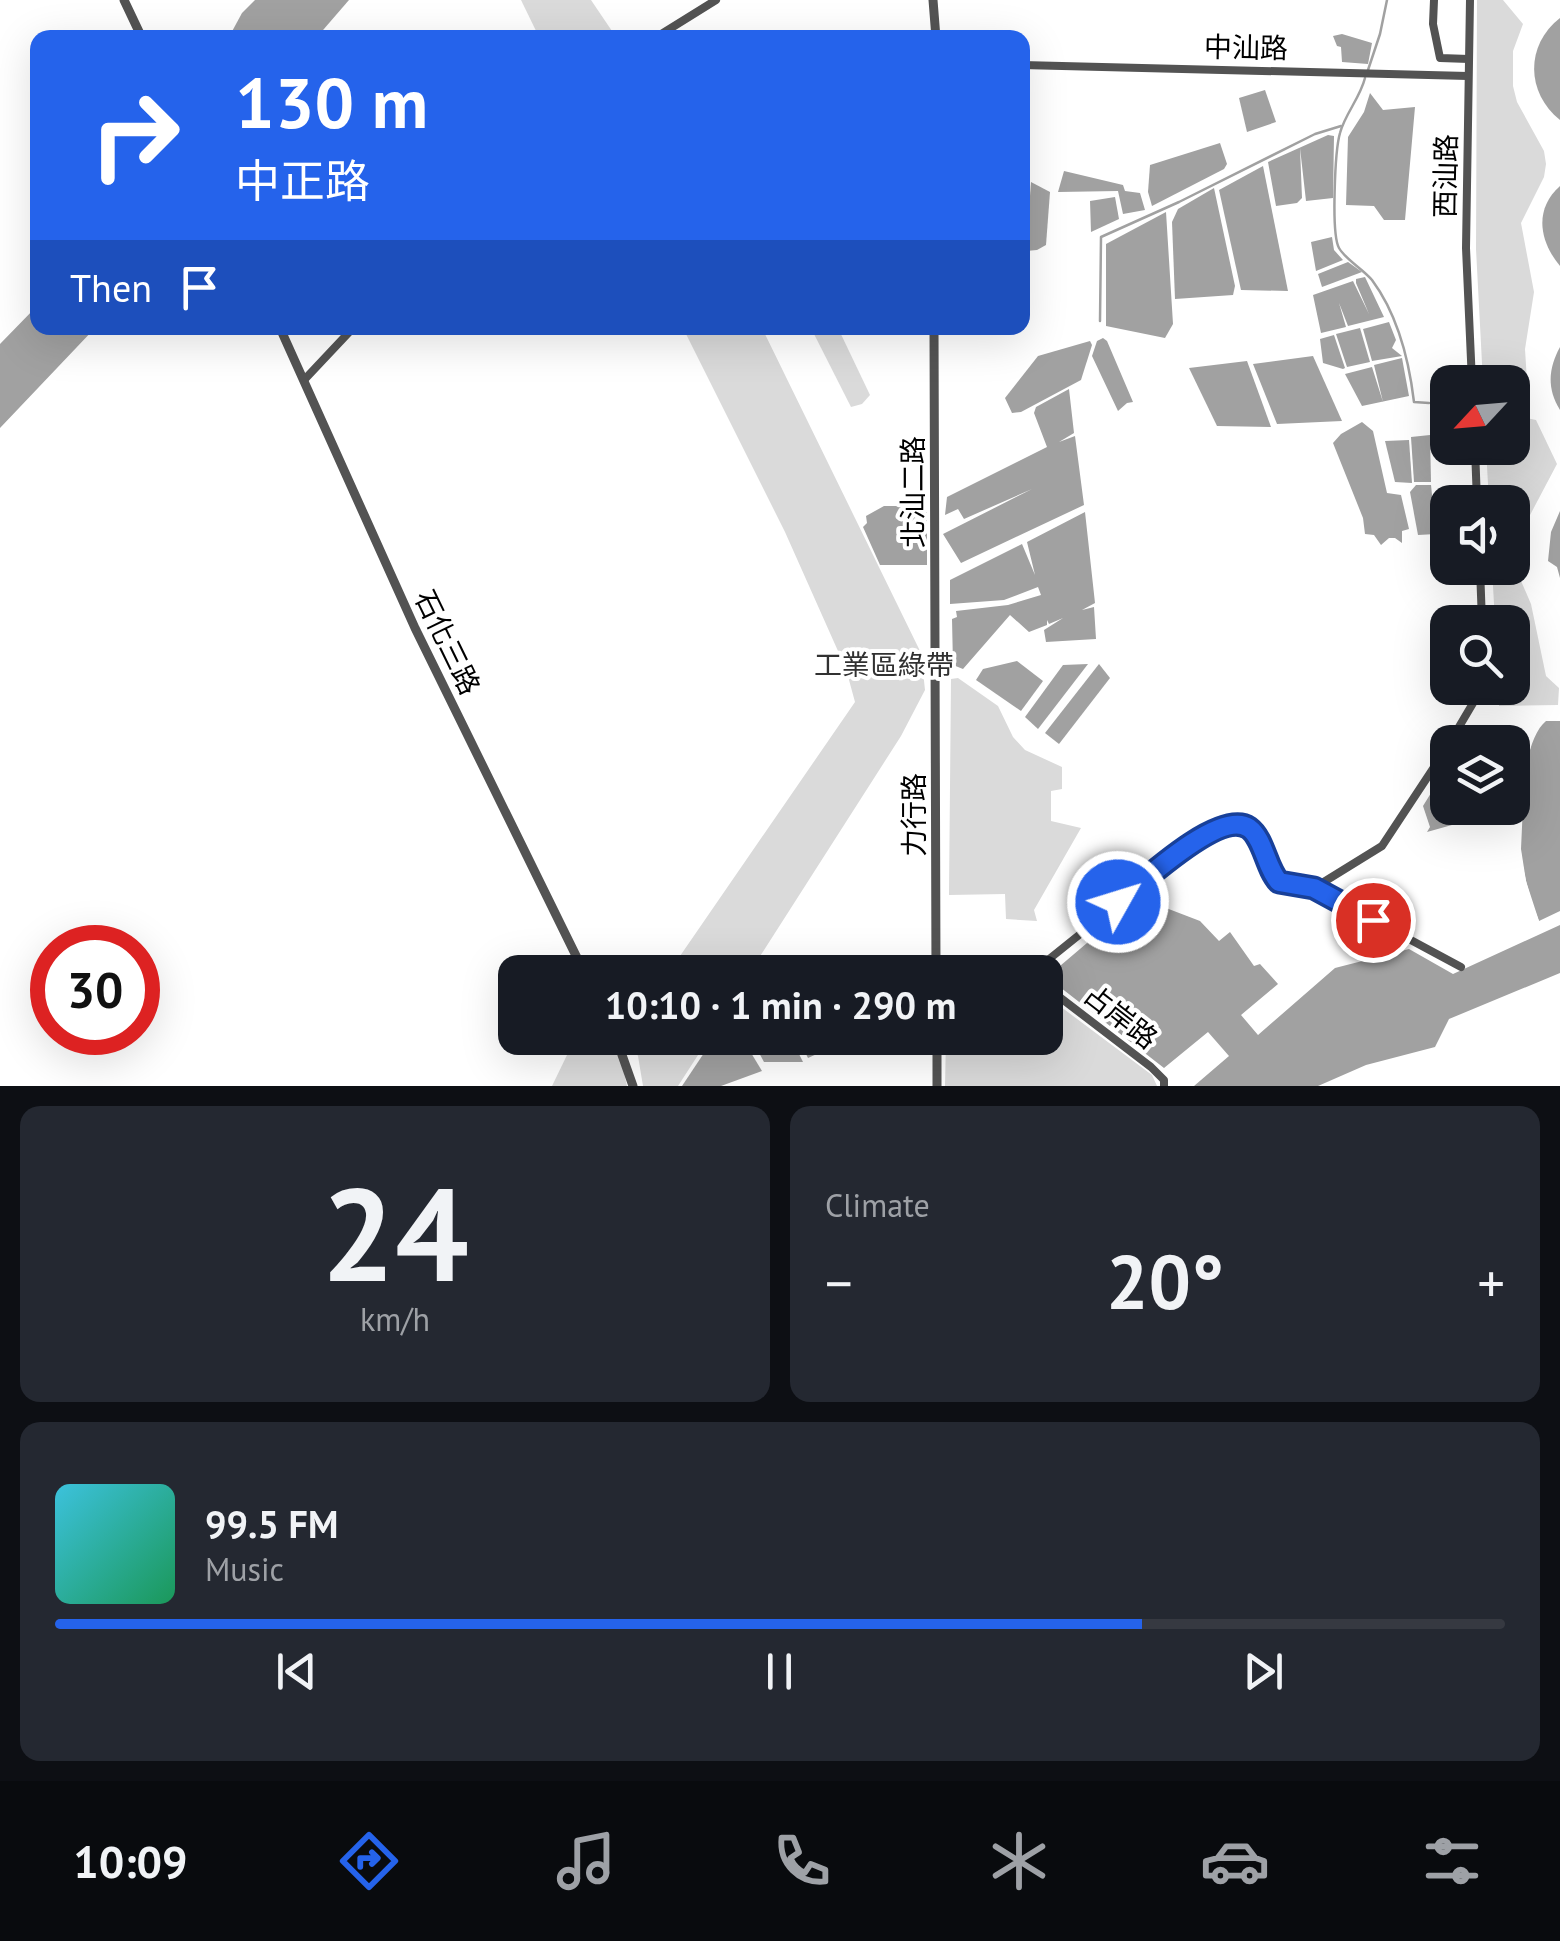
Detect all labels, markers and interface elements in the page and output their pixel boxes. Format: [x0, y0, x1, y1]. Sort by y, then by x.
street label: 中汕路 [1204, 28, 1288, 66]
text: 130 m [235, 57, 428, 147]
icon: right [70, 70, 200, 200]
street label: 西汕路 [1426, 134, 1464, 218]
text: 中正路 [235, 151, 370, 209]
icon: arrive [172, 260, 227, 315]
text: Then [70, 263, 152, 312]
north arrow [1430, 365, 1530, 465]
map controls [1430, 365, 1530, 825]
street label: 北汕二路 [894, 436, 931, 548]
button: sound [1430, 485, 1530, 585]
street label: 石化三路 [407, 584, 489, 700]
button: search [1430, 605, 1530, 705]
park label: 工業區綠帶 [814, 646, 954, 683]
button: layers [1430, 725, 1530, 825]
street label: 力行路 [895, 773, 932, 857]
position arrow [1066, 850, 1170, 954]
pin [1331, 878, 1416, 963]
icon: arrive [1346, 893, 1401, 948]
speed limit sign: 30 [30, 925, 160, 1055]
street label: 占岸路 [1077, 976, 1165, 1056]
text: 10:10 · 1 min · 290 m [605, 980, 956, 1029]
text: 24 [321, 1149, 469, 1317]
text: Climate [825, 1184, 930, 1226]
text: 20° [1106, 1233, 1224, 1330]
text: − [825, 1247, 853, 1318]
text: + [1477, 1247, 1505, 1318]
text: km/h [360, 1298, 430, 1340]
text: 99.5 FM [205, 1499, 338, 1548]
text: Music [205, 1548, 284, 1590]
icon: previous [269, 1644, 324, 1699]
icon: pause [752, 1644, 807, 1699]
icon: next [1236, 1644, 1291, 1699]
icon: directions [334, 1826, 404, 1896]
icon: music [551, 1826, 621, 1896]
icon: phone [767, 1826, 837, 1896]
icon: climate [984, 1826, 1054, 1896]
icon: car [1200, 1826, 1270, 1896]
icon: filters [1417, 1826, 1487, 1896]
text: 10:09 [73, 1832, 187, 1890]

